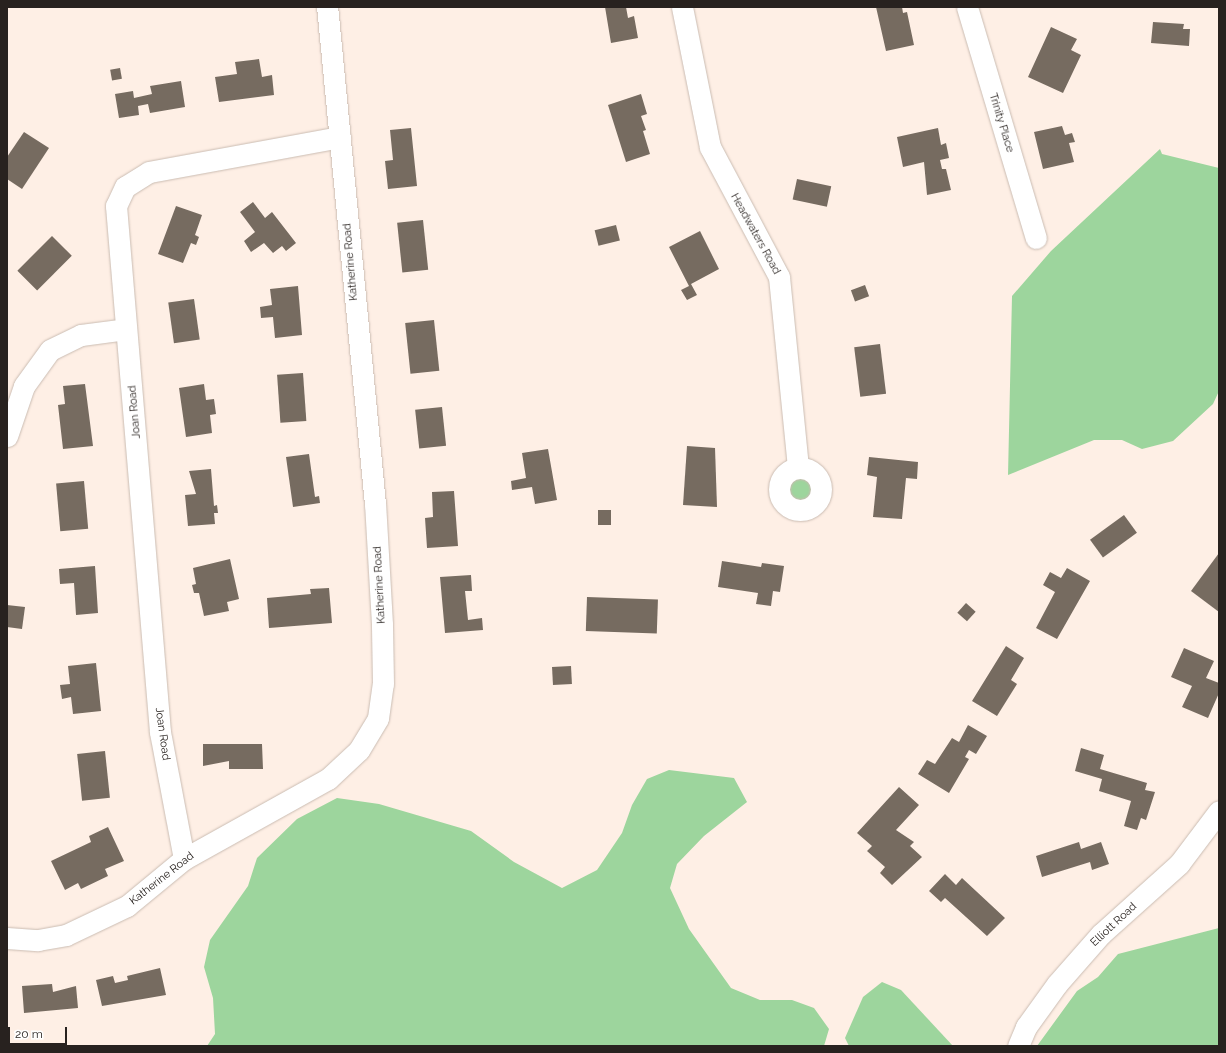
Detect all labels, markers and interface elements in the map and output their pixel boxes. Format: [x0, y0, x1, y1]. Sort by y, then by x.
street label: Trinity Place [986, 92, 1016, 154]
street label: Headwaters Road [727, 191, 783, 277]
street label: Katherine Road [341, 223, 361, 301]
street label: Joan Road [126, 385, 144, 439]
street label: Katherine Road [371, 546, 389, 624]
street label: Joan Road [152, 707, 172, 761]
street label: Katherine Road [127, 850, 197, 908]
street label: Elliott Road [1088, 900, 1140, 950]
scale bar [10, 1019, 69, 1045]
text: 20 m [15, 1027, 43, 1041]

